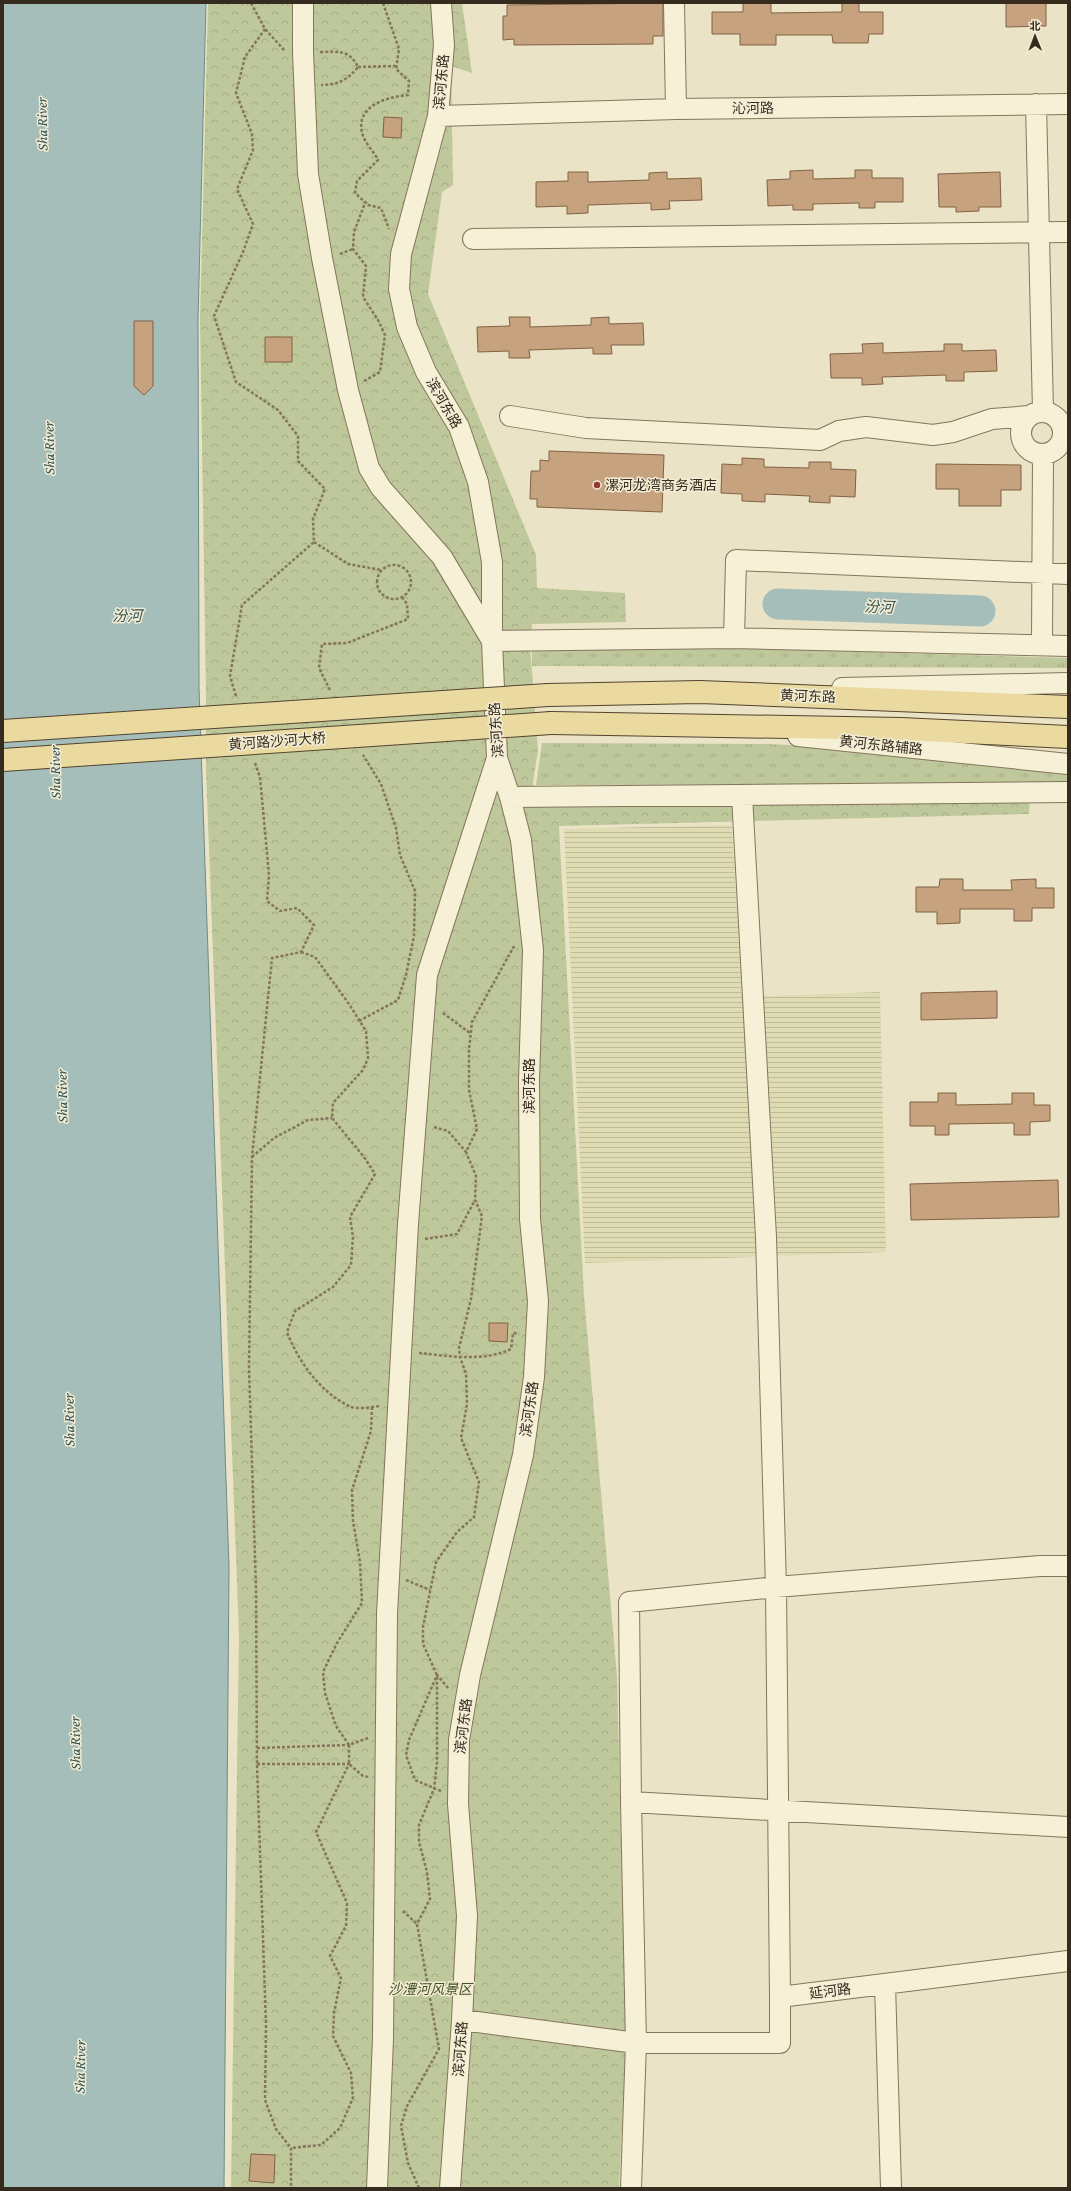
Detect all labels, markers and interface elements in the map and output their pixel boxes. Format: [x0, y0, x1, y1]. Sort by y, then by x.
north arrow [1015, 16, 1055, 56]
text: 北 [1029, 20, 1040, 32]
street label: 滨河东路 [431, 53, 451, 111]
water label: Sha River [34, 96, 50, 151]
street label: 沁河路 [732, 100, 774, 116]
street label: 滨河东路 [423, 375, 465, 431]
water label: Sha River [41, 420, 57, 475]
place label: 漯河龙湾商务酒店 [605, 477, 717, 493]
marker: 漯河龙湾商务酒店 [592, 480, 602, 490]
water label: 汾河 [864, 598, 897, 616]
water label: 汾河 [112, 608, 145, 624]
street label: 黄河东路 [780, 687, 836, 705]
street label: 滨河东路 [486, 702, 506, 758]
street label: 黄河路沙河大桥 [228, 730, 326, 752]
street label: 黄河东路辅路 [838, 733, 924, 757]
water label: Sha River [47, 744, 63, 799]
street label: 滨河东路 [521, 1058, 537, 1114]
water label: Sha River [54, 1068, 70, 1123]
street label: 滨河东路 [517, 1380, 541, 1438]
water label: Sha River [61, 1392, 77, 1447]
street label: 滨河东路 [452, 1697, 474, 1755]
water label: Sha River [67, 1715, 83, 1770]
park label: 沙澧河风景区 [388, 1981, 474, 1997]
street label: 延河路 [808, 1981, 852, 2001]
street label: 滨河东路 [450, 2021, 470, 2077]
water label: Sha River [72, 2039, 88, 2094]

